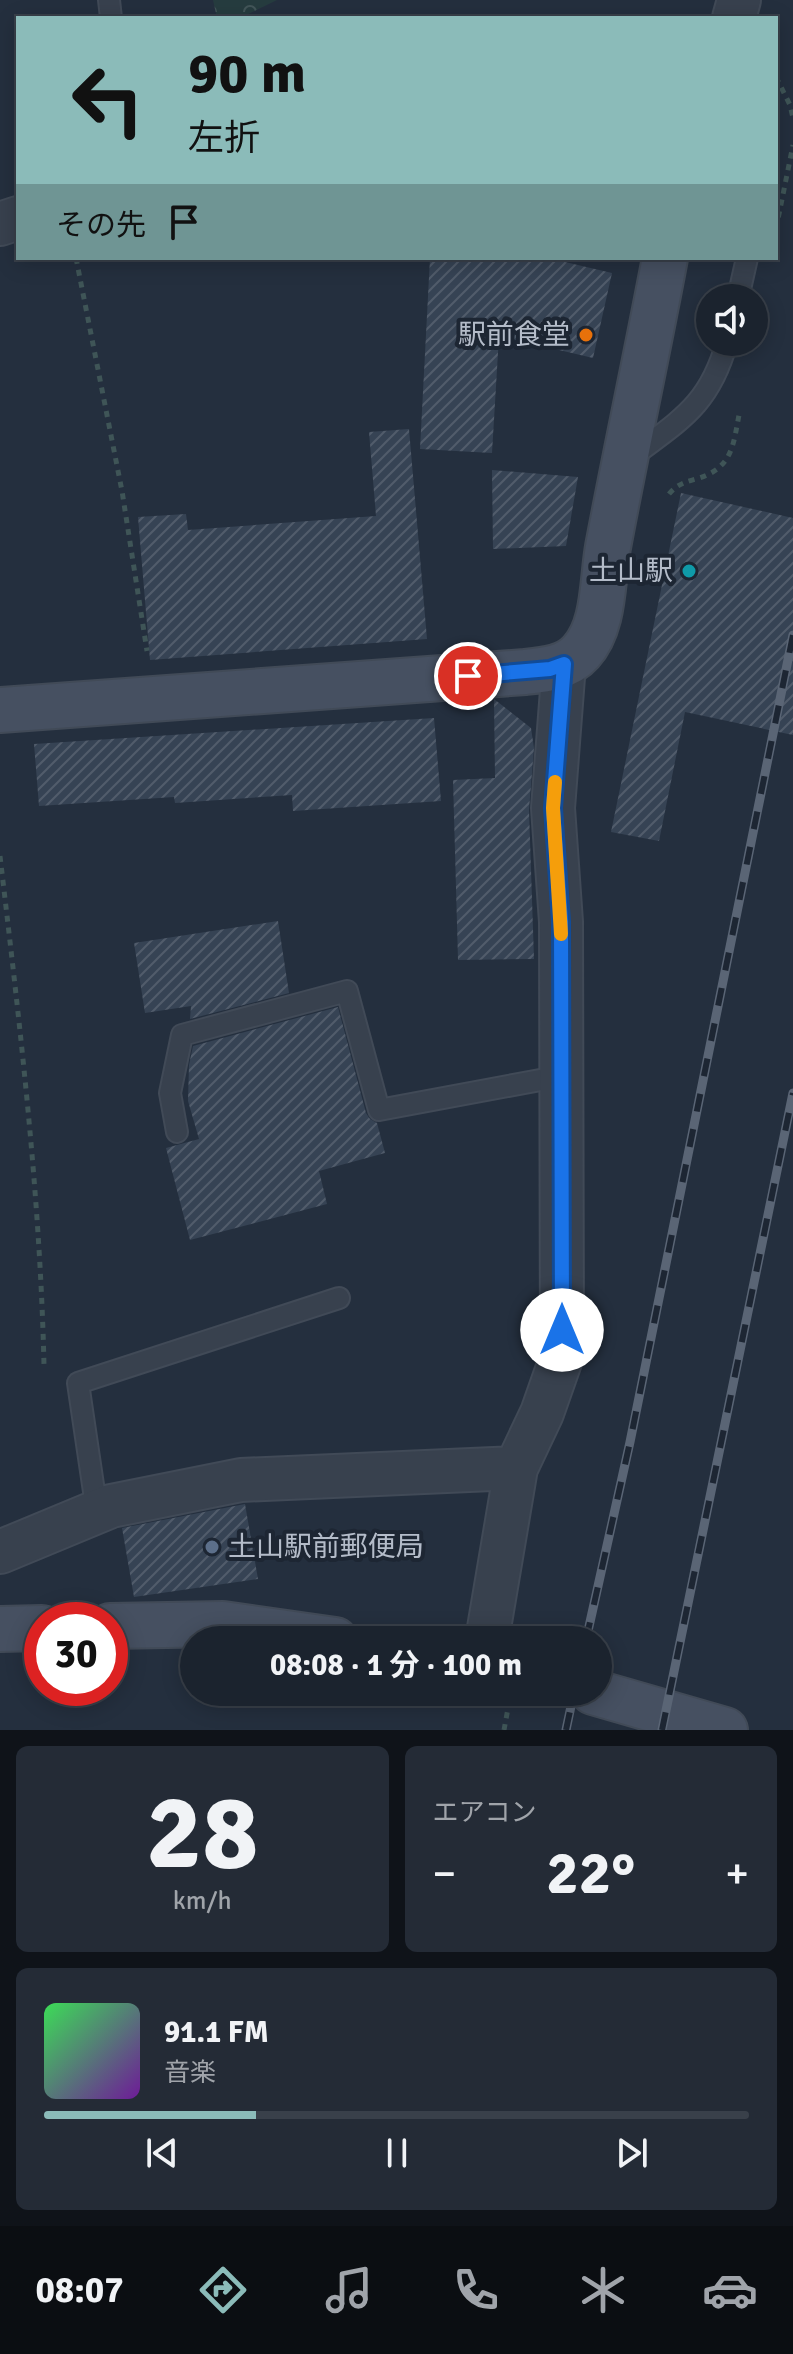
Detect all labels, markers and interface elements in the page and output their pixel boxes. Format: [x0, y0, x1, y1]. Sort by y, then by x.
text: 90 m [188, 39, 306, 108]
icon: left [56, 48, 160, 152]
text: 左折 [188, 116, 260, 161]
icon: arrive [162, 200, 206, 244]
text: その先 [56, 207, 146, 244]
map controls [696, 284, 768, 356]
button: sound [696, 284, 768, 356]
place label: 駅前食堂 [458, 318, 570, 352]
marker: 駅前食堂 [577, 326, 595, 344]
place label: 土山駅 [589, 554, 673, 588]
marker: 土山駅 [680, 562, 698, 580]
pin [434, 642, 502, 710]
icon: arrive [446, 654, 490, 698]
position arrow [520, 1288, 604, 1372]
place label: 土山駅前郵便局 [228, 1530, 424, 1564]
marker: 土山駅前郵便局 [203, 1538, 221, 1556]
speed limit sign: 30 [24, 1602, 128, 1706]
text: 08:08 · 1 分 · 100 m [270, 1647, 522, 1684]
text: 28 [146, 1769, 258, 1897]
text: エアコン [433, 1797, 537, 1829]
text: 22° [546, 1837, 635, 1911]
text: − [433, 1847, 456, 1901]
text: + [725, 1847, 749, 1901]
text: km/h [173, 1885, 232, 1917]
text: 91.1 FM [164, 2014, 269, 2051]
text: 音楽 [164, 2057, 216, 2089]
icon: previous [140, 2131, 184, 2175]
icon: pause [375, 2131, 419, 2175]
icon: next [610, 2131, 654, 2175]
icon: directions [195, 2262, 251, 2318]
icon: music [321, 2262, 377, 2318]
icon: phone [448, 2262, 504, 2318]
icon: climate [575, 2262, 631, 2318]
icon: car [702, 2262, 758, 2318]
text: 08:07 [35, 2268, 124, 2313]

